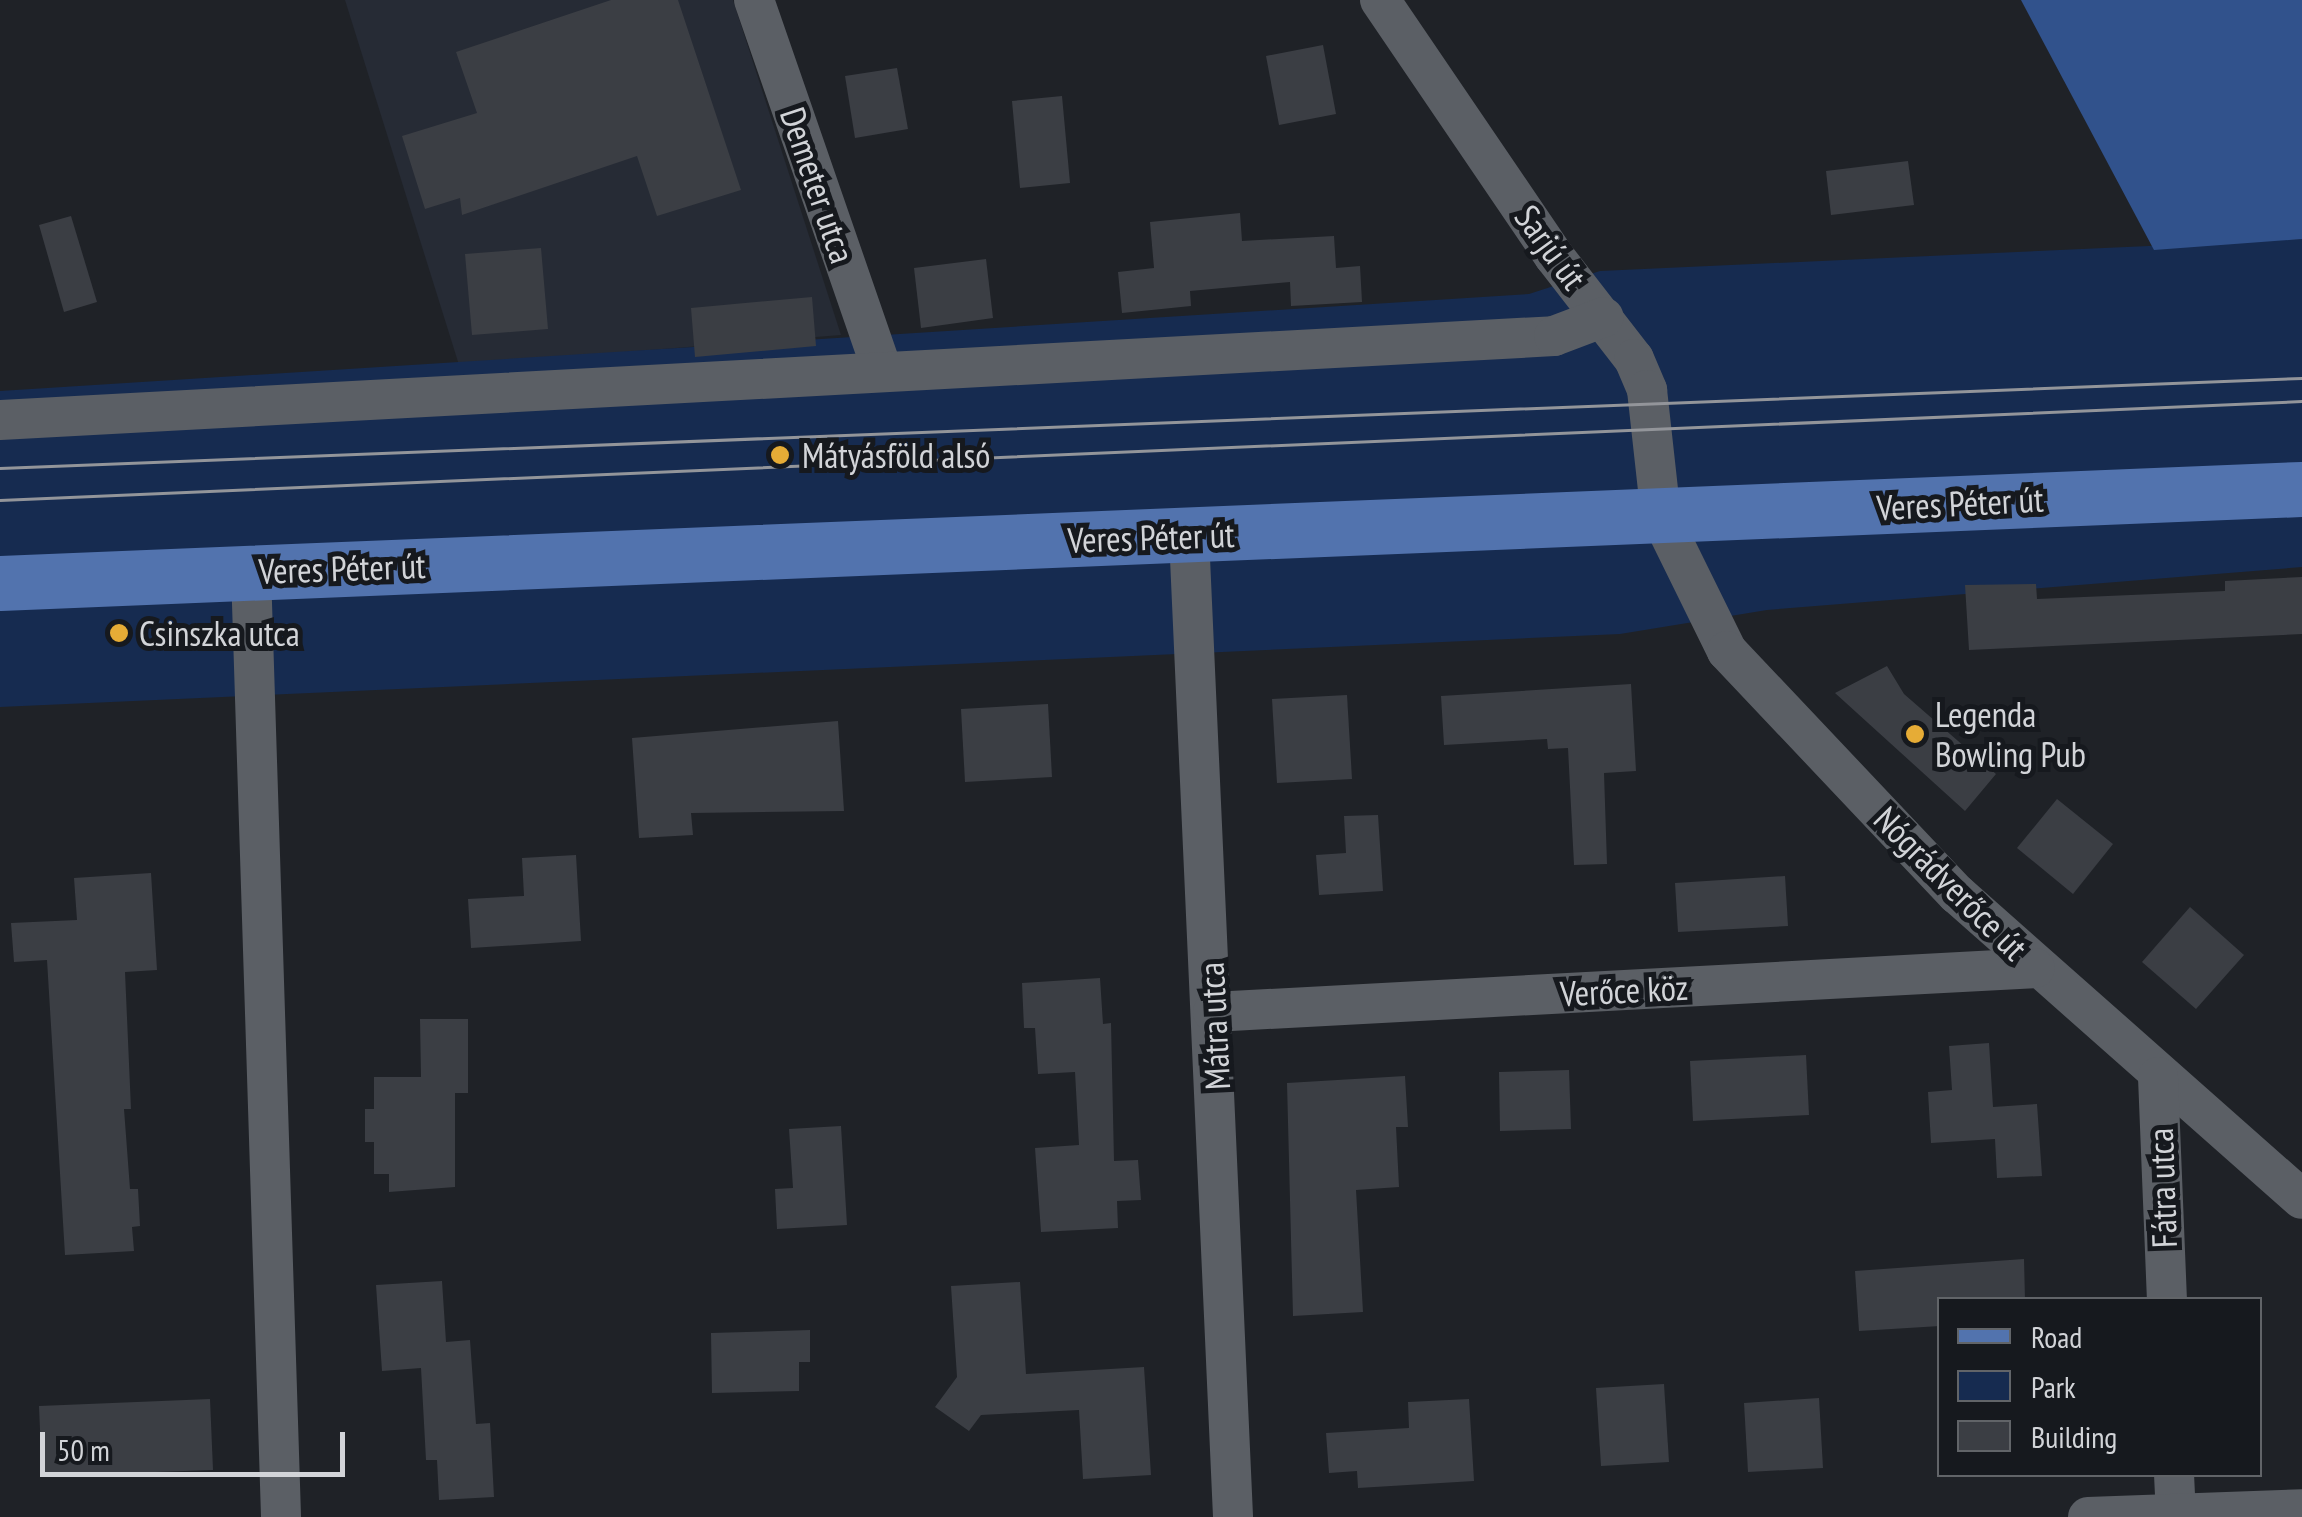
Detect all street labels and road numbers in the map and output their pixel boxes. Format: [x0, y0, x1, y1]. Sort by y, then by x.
street label: Demeter utca [772, 102, 864, 268]
street label: Sarjú út [1507, 197, 1595, 297]
street label: Veres Péter út [1875, 478, 2045, 528]
street label: Veres Péter út [1067, 513, 1235, 561]
street label: Veres Péter út [258, 544, 426, 592]
street label: Nógrádverőce út [1866, 798, 2036, 968]
street label: Mátra utca [1190, 961, 1238, 1091]
street label: Verőce köz [1559, 966, 1689, 1014]
street label: Fátra utca [2139, 1127, 2185, 1249]

